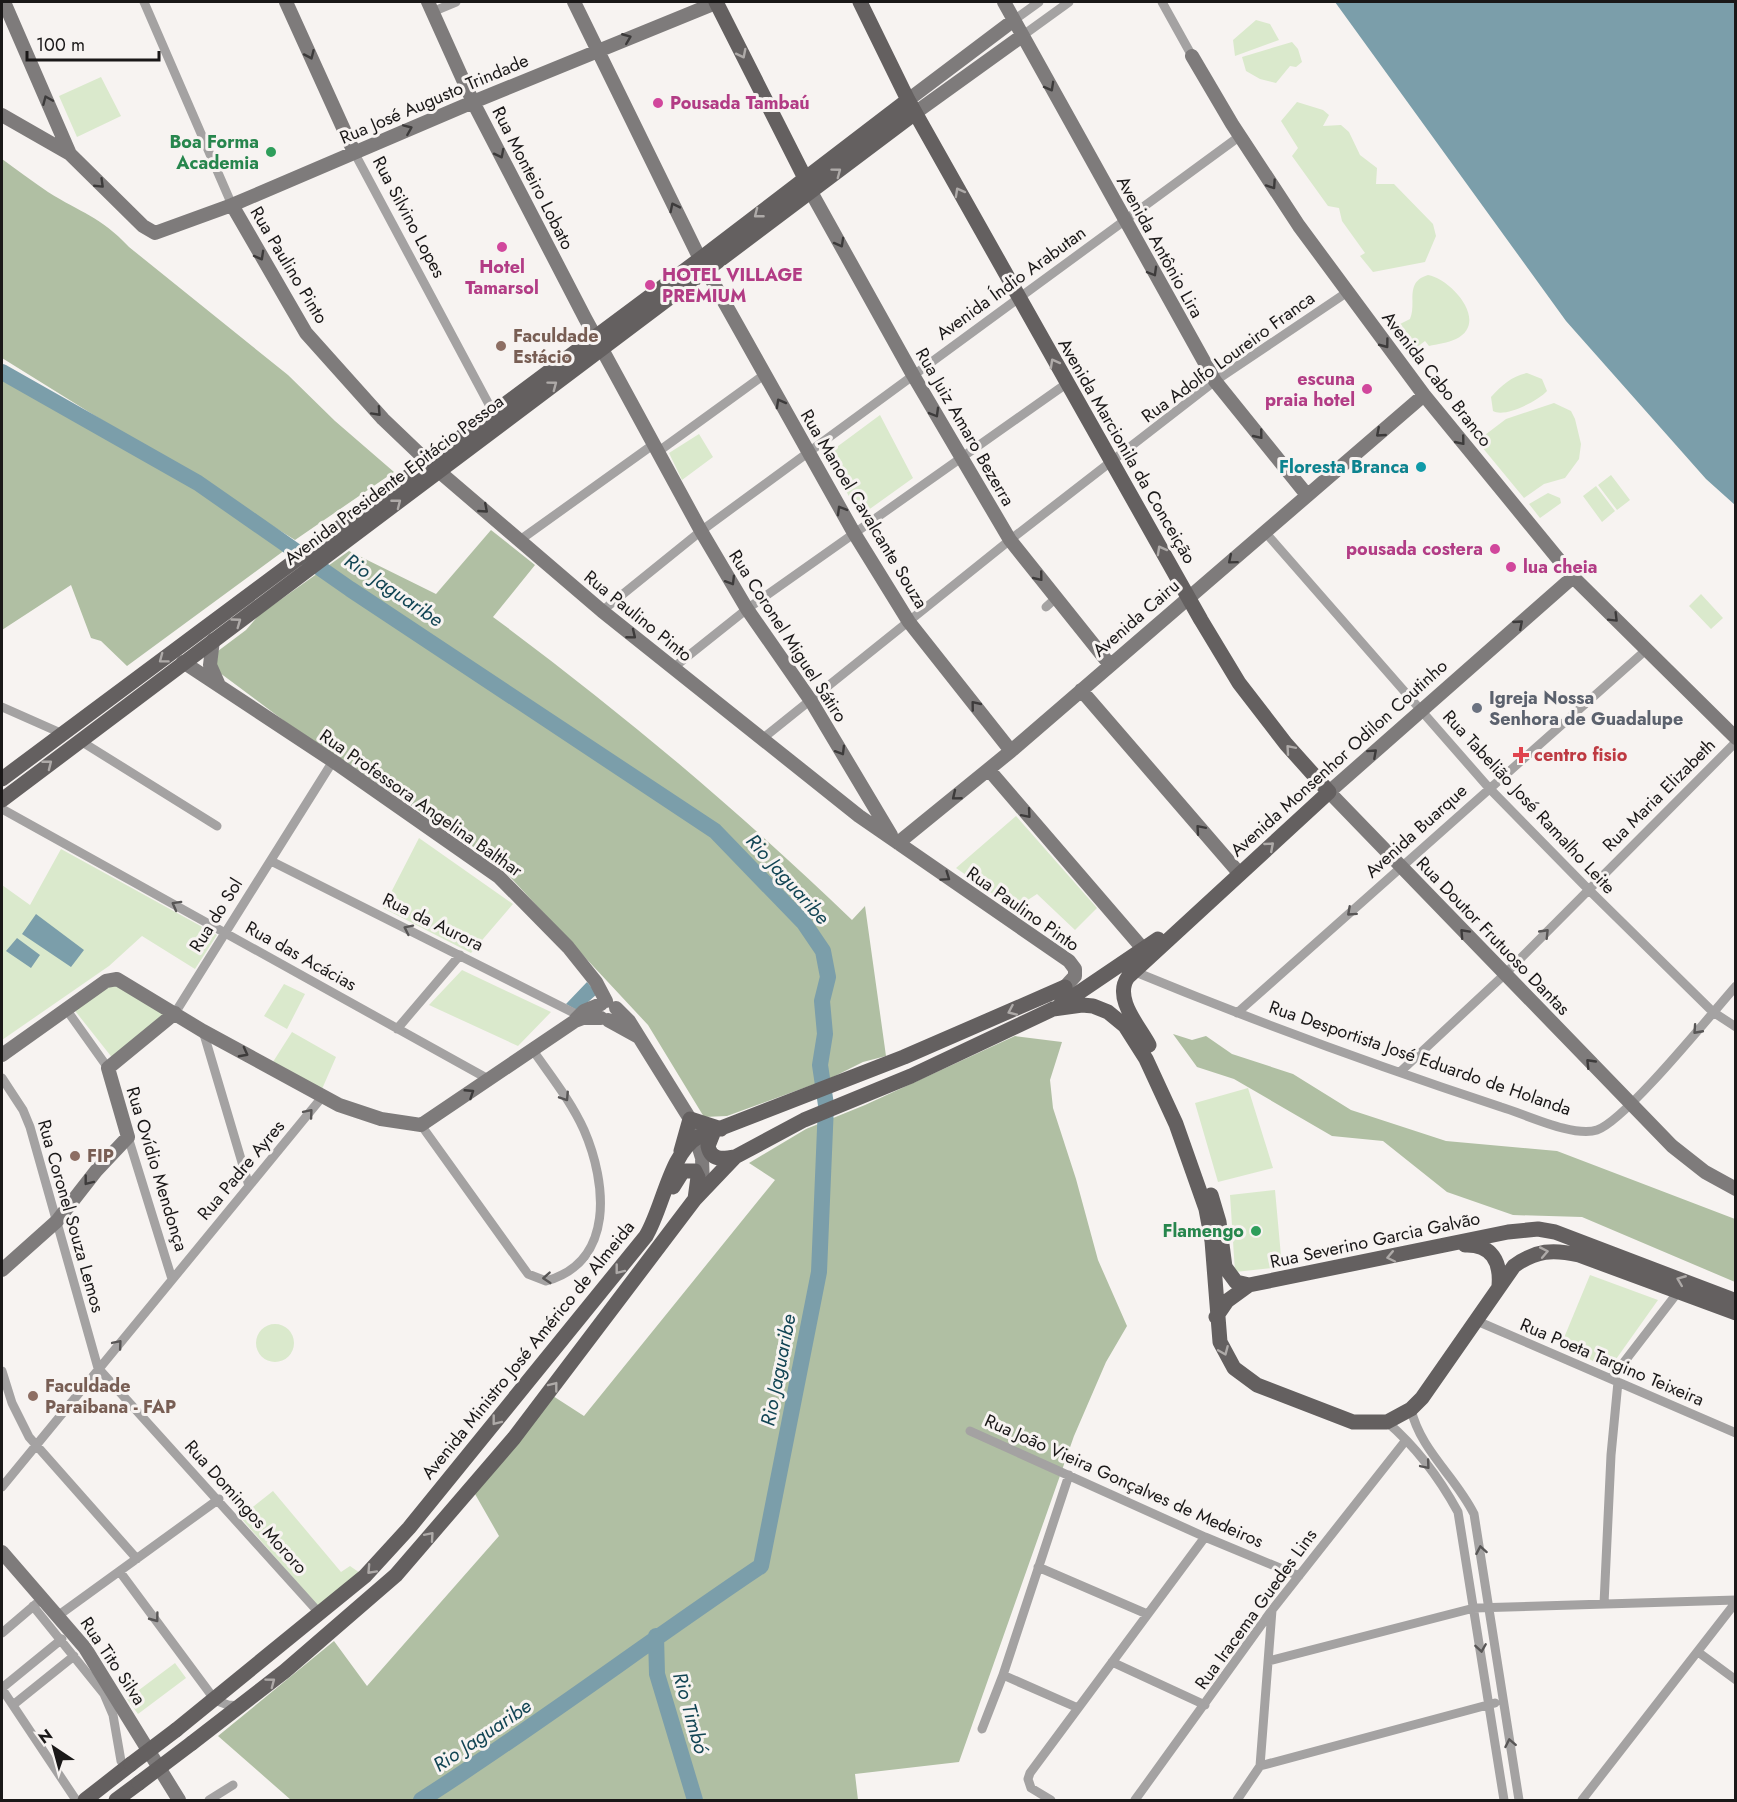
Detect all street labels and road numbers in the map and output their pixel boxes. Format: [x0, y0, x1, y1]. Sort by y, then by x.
street label: Rua José Augusto Trindade [336, 47, 532, 151]
street label: Rua Monteiro Lobato [486, 102, 580, 254]
street label: Rua Silvino Lopes [366, 152, 452, 282]
street label: Avenida Antônio Lira [1110, 171, 1210, 323]
street label: Rua Paulino Pinto [244, 201, 334, 329]
street label: Avenida Índio Arabutan [931, 220, 1091, 346]
street label: Rua Adolfo Loureiro Franca [1136, 285, 1320, 429]
street label: Avenida Cabo Branco [1376, 306, 1498, 452]
street label: Avenida Marcionila da Conceição [1052, 333, 1202, 569]
street label: Rua Juiz Amaro Bezerra [909, 343, 1021, 511]
street label: Avenida Presidente Epitácio Pessoa [279, 389, 509, 571]
street label: Rua Manoel Cavalcante Souza [794, 404, 934, 614]
street label: Rua Coronel Miguel Sátiro [722, 545, 854, 727]
street label: Rua Paulino Pinto [578, 564, 698, 668]
street label: Avenida Cairu [1087, 573, 1185, 663]
street label: Avenida Monsenhor Odilon Coutinho [1225, 653, 1453, 863]
street label: Rua Tabelião José Ramalho Leite [1437, 704, 1621, 900]
street label: Rua Professora Angelina Balthar [314, 723, 528, 884]
street label: Rua Maria Elizabeth [1597, 733, 1721, 857]
street label: Avenida Buarque [1359, 778, 1473, 884]
street label: Rua Doutor Frutuoso Dantas [1410, 851, 1576, 1021]
street label: Rua Paulino Pinto [961, 860, 1085, 958]
street label: Rua do Sol [183, 873, 249, 957]
street label: Rua da Aurora [378, 886, 488, 958]
street label: Rua das Acácias [241, 915, 361, 997]
street label: Rua Desportista José Eduardo de Holanda [1265, 994, 1575, 1122]
street label: Rua Ovídio Mendonça [120, 1083, 194, 1255]
street label: Rua Padre Ayres [191, 1114, 291, 1226]
street label: Rua Coronel Souza Lemos [31, 1116, 111, 1316]
street label: Rua Severino Garcia Galvão [1268, 1205, 1483, 1275]
street label: Avenida Ministro José Américo de Almeida [415, 1215, 641, 1485]
street label: Rua Poeta Targino Teixeira [1516, 1311, 1708, 1413]
street label: Rua João Vieira Gonçalves de Medeiros [980, 1408, 1268, 1554]
street label: Rua Domingos Mororo [179, 1434, 313, 1580]
street label: Rua Iracema Guedes Lins [1189, 1523, 1323, 1695]
street label: Rua Tito Silva [74, 1612, 152, 1710]

